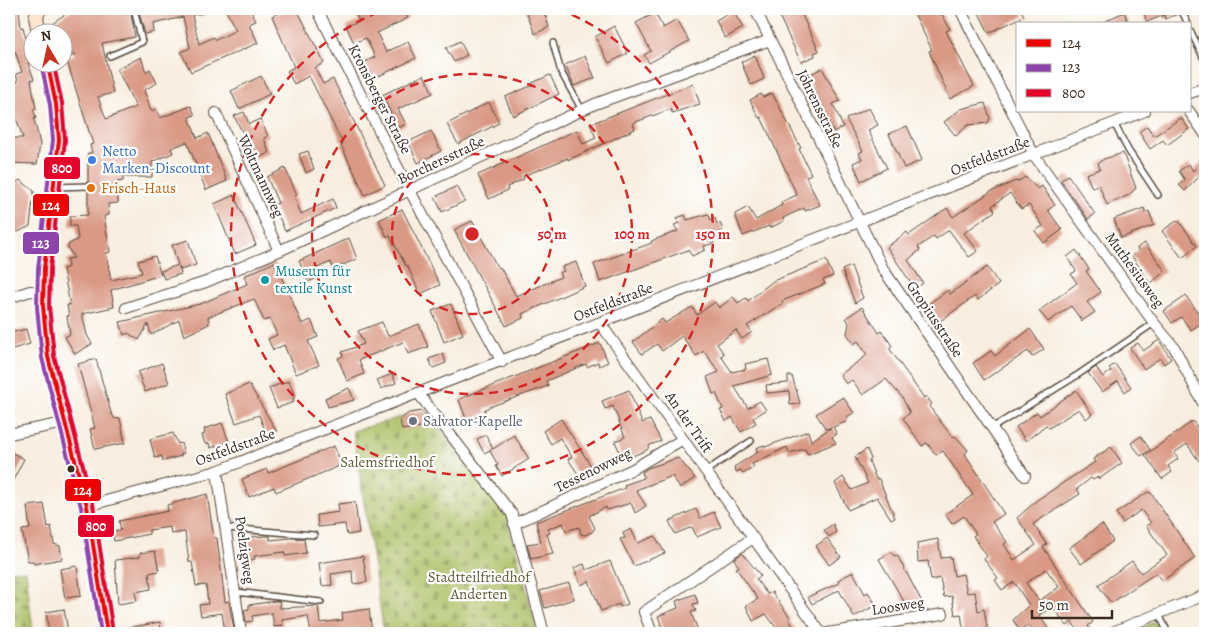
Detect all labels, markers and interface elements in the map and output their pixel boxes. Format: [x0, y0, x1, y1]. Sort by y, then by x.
north arrow [22, 22, 72, 72]
legend [1016, 22, 1192, 112]
text: N [40, 25, 53, 46]
text: 124 [1062, 33, 1081, 53]
street label: Kronsberger Straße [344, 41, 416, 158]
text: 123 [1062, 57, 1081, 77]
street label: Jöhrensstraße [792, 66, 848, 152]
text: 800 [1062, 83, 1085, 103]
street label: Woltmannweg [233, 131, 289, 221]
street label: Borchersstraße [394, 131, 488, 189]
street label: Ostfeldstraße [947, 132, 1033, 180]
place label: Netto Marken-Discount [102, 141, 210, 178]
marker: Netto Marken-Discount [86, 154, 98, 166]
line badge: 800 [43, 156, 81, 180]
text: 800 [52, 159, 72, 178]
place label: Frisch-Haus [101, 178, 176, 198]
marker: Frisch-Haus [85, 182, 97, 194]
line badge: 124 [32, 193, 70, 217]
text: 124 [42, 196, 61, 215]
text: 50 m [537, 224, 567, 244]
text: 100 m [614, 224, 650, 244]
text: 150 m [696, 224, 731, 244]
centre of rings [463, 225, 481, 243]
street label: Muthesiusweg [1101, 228, 1170, 312]
line badge: 123 [22, 231, 60, 255]
text: 123 [32, 234, 50, 253]
place label: Museum für textile Kunst [275, 261, 353, 298]
marker: Museum für textile Kunst [259, 274, 271, 286]
street label: Gropiusstraße [902, 277, 968, 361]
street label: Ostfeldstraße [570, 278, 656, 326]
street label: An der Trift [660, 387, 717, 457]
place label: Salvator-Kapelle [423, 411, 523, 431]
marker: Salvator-Kapelle [407, 415, 419, 427]
street label: Ostfeldstraße [192, 423, 278, 471]
street label: Tessenowweg [551, 443, 635, 497]
park label: Salemsfriedhof [340, 452, 436, 472]
unlabelled marker [66, 464, 76, 474]
line badge: 124 [64, 478, 102, 502]
text: 124 [74, 481, 93, 500]
line badge: 800 [77, 514, 115, 538]
street label: Poelzigweg [230, 515, 260, 586]
text: 800 [86, 517, 106, 536]
park label: Stadtteilfriedhof Anderten [428, 567, 532, 604]
scale bar [1032, 587, 1112, 619]
street label: Loosweg [870, 592, 926, 620]
text: 50 m [1039, 595, 1069, 615]

